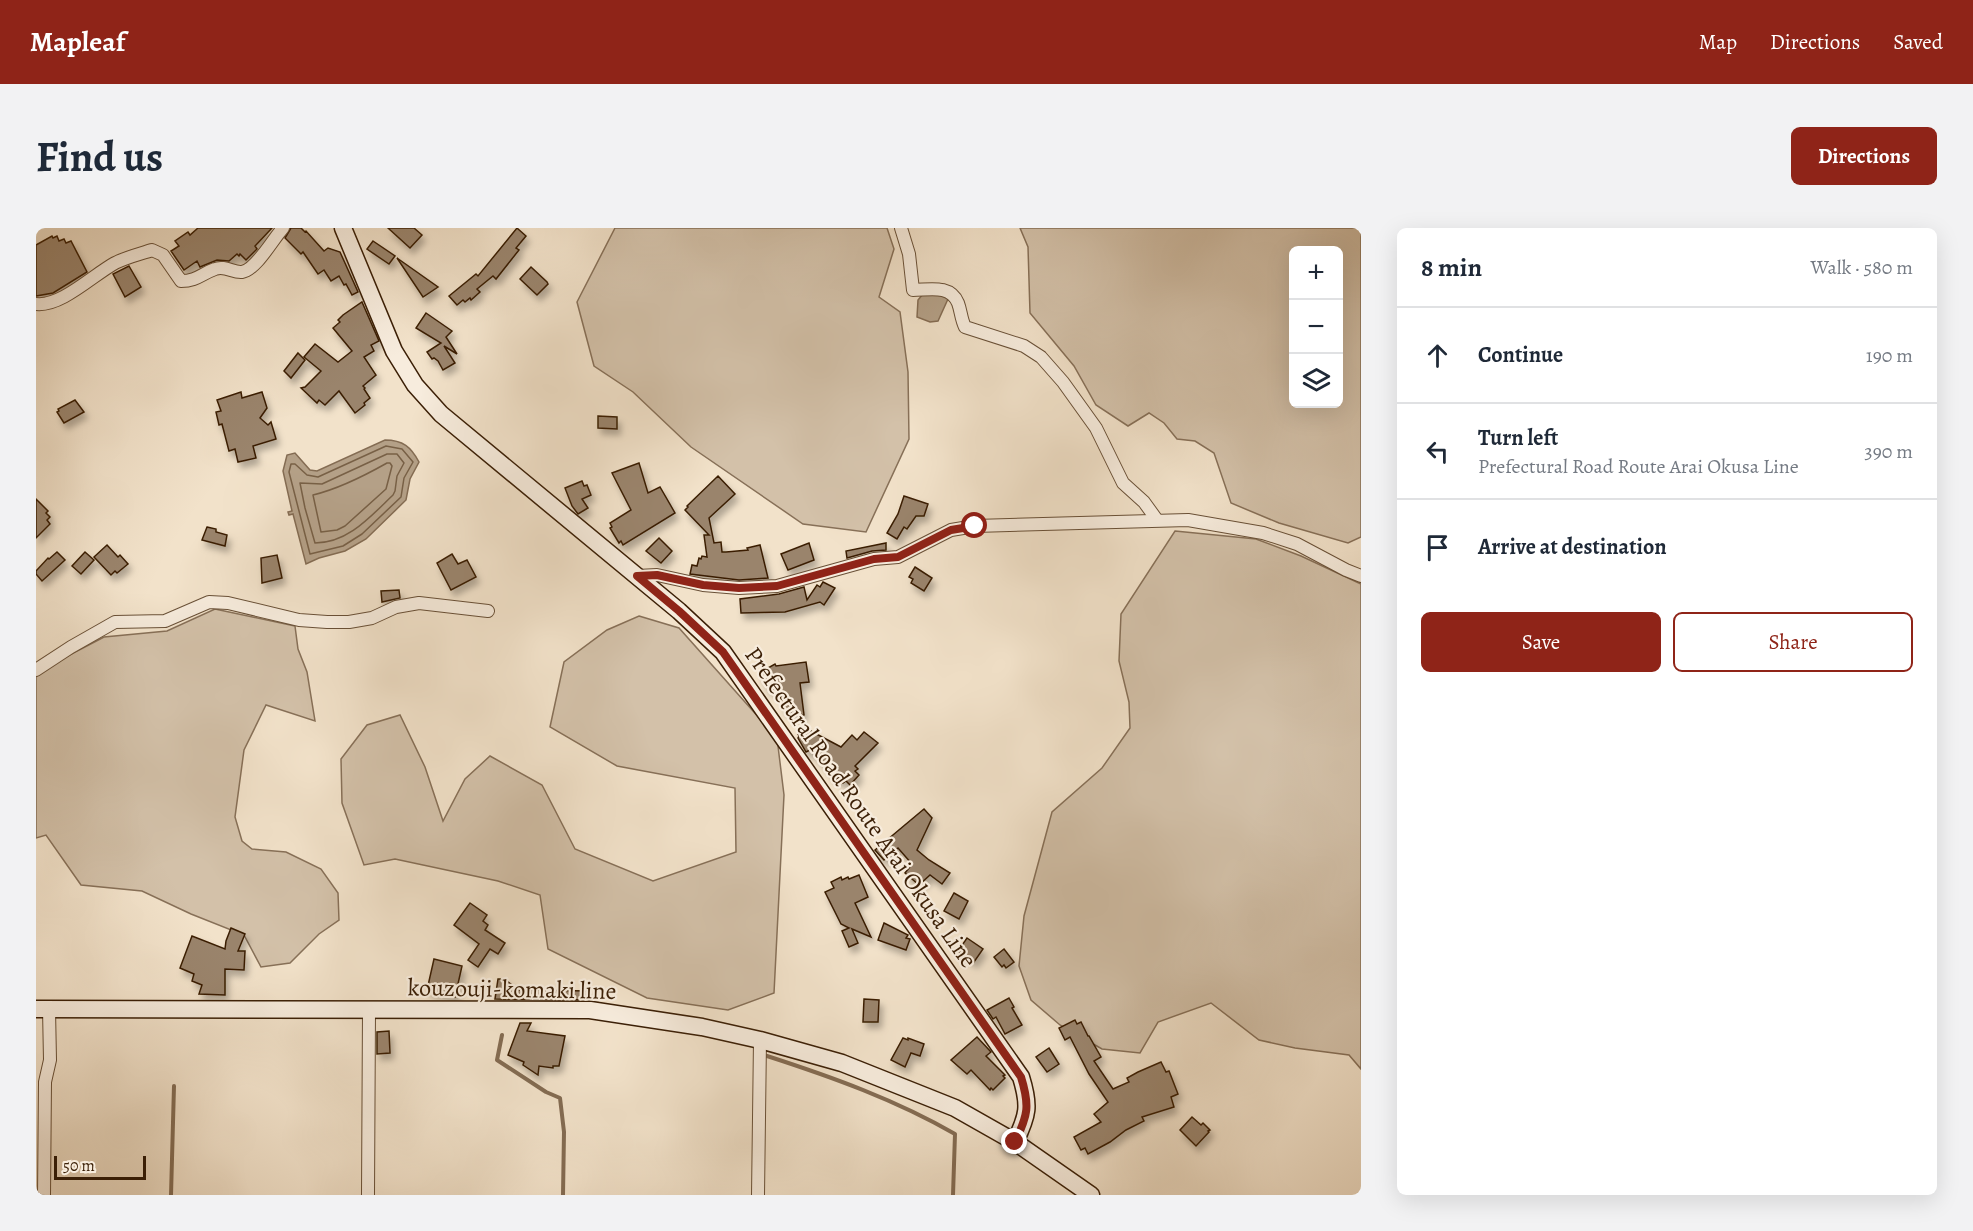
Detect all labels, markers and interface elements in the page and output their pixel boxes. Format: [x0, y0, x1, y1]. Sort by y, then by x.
text: Mapleaf [30, 23, 125, 61]
text: Map [1699, 28, 1737, 56]
text: Directions [1770, 28, 1860, 56]
text: Saved [1893, 28, 1943, 56]
button: Directions [1791, 127, 1937, 185]
text: Find us [36, 128, 163, 185]
map controls [1289, 246, 1343, 408]
button: + [1289, 246, 1343, 300]
text: 8 min [1421, 250, 1482, 285]
text: Walk · 580 m [1810, 254, 1913, 281]
button: − [1289, 300, 1343, 354]
icon: ahead [1421, 339, 1454, 372]
text: Continue [1478, 340, 1563, 370]
text: 190 m [1866, 342, 1913, 369]
button: layers [1289, 354, 1343, 408]
text: Turn left [1478, 423, 1558, 453]
icon: left [1421, 435, 1454, 468]
text: 390 m [1864, 438, 1913, 465]
text: Prefectural Road Route Arai Okusa Line [1478, 453, 1799, 480]
route start [961, 512, 987, 538]
icon: arrive [1421, 531, 1454, 564]
text: Arrive at destination [1478, 532, 1667, 562]
button: Save [1421, 612, 1661, 672]
button: Share [1673, 612, 1913, 672]
street label: Prefectural Road Route Arai Okusa Line [738, 640, 984, 974]
street label: kouzouji-komaki line [407, 971, 617, 1007]
route end [1001, 1128, 1027, 1154]
scale bar [54, 1153, 146, 1180]
text: 50 m [63, 1155, 95, 1177]

